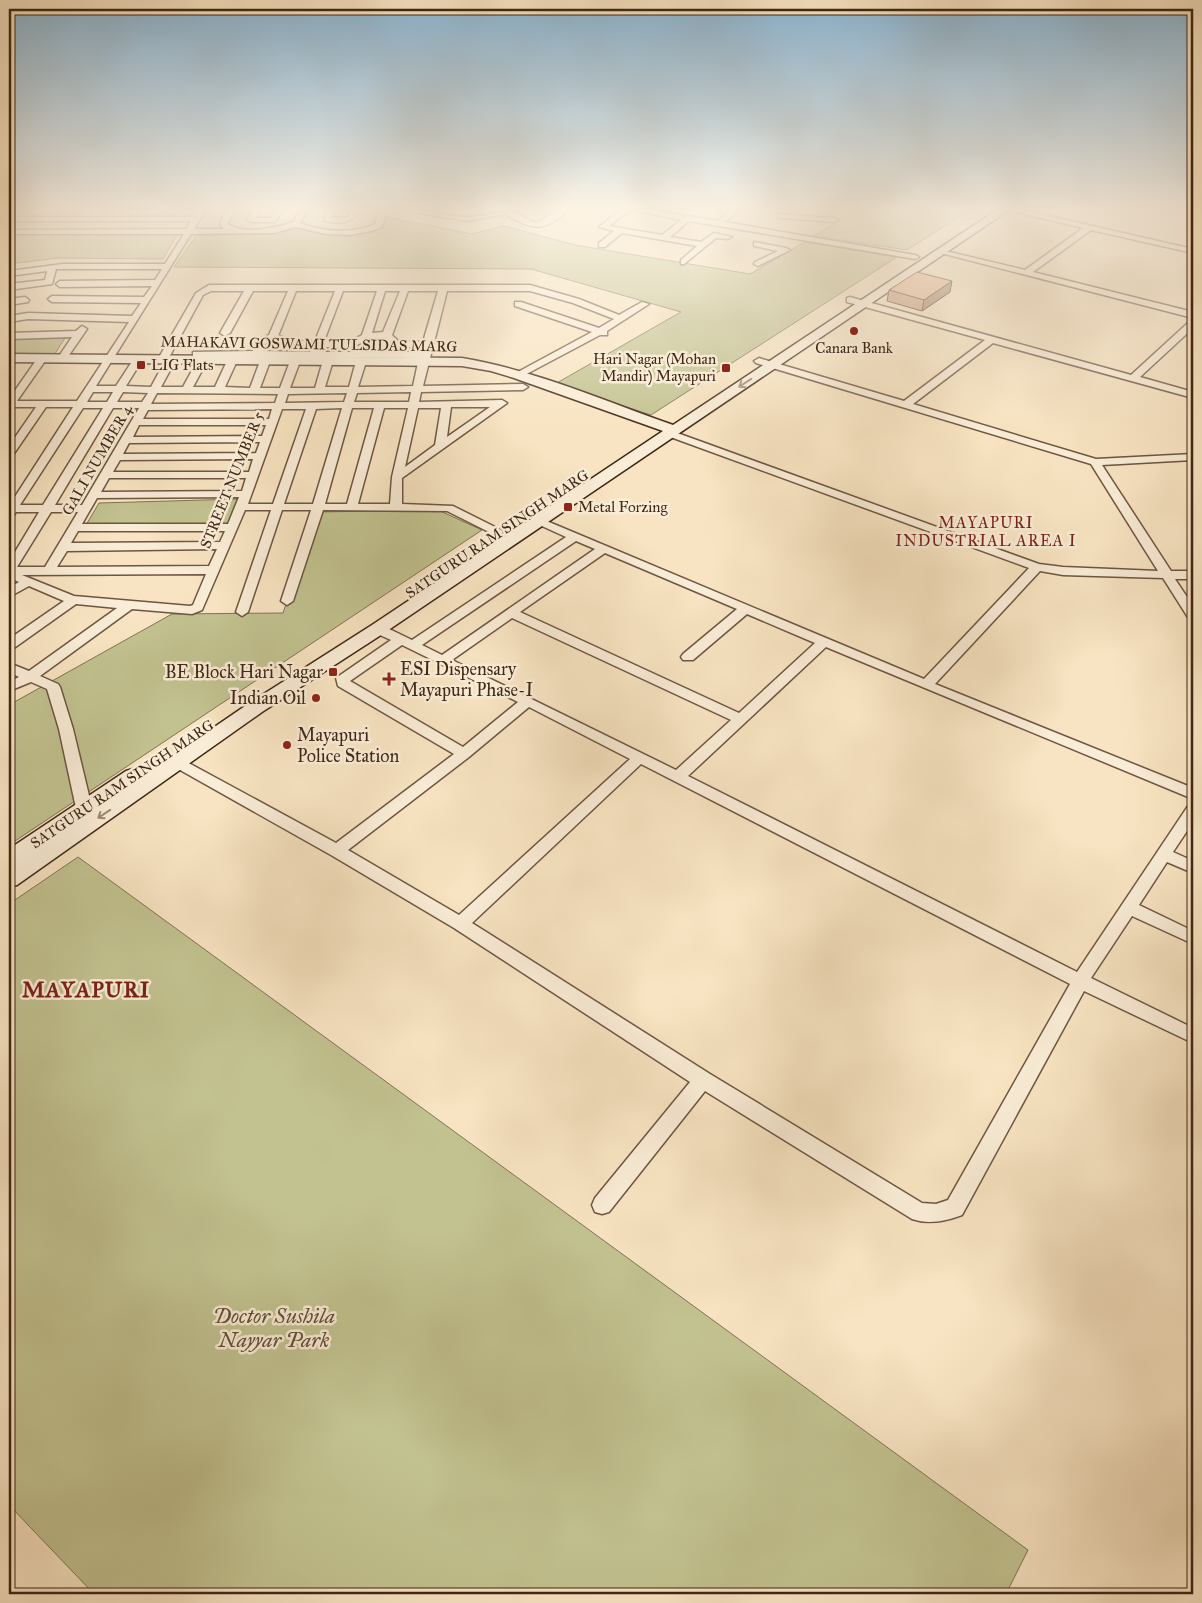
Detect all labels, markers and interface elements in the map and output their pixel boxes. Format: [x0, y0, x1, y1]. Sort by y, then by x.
marker: Canara Bank [848, 325, 860, 337]
street label: MAHAKAVI GOSWAMI TULSIDAS MARG [160, 332, 458, 356]
place label: Canara Bank [815, 339, 893, 357]
place label: Hari Nagar (Mohan Mandir) Mayapuri [593, 350, 716, 386]
place label: LIG Flats [151, 356, 213, 374]
marker: LIG Flats [135, 359, 147, 371]
marker: Hari Nagar (Mohan Mandir) Mayapuri [720, 362, 732, 374]
one-way arrow [738, 378, 752, 388]
street label: GALI NUMBER 4 [58, 401, 136, 518]
street label: STREET NUMBER 5 [196, 409, 268, 551]
street label: SATGURU RAM SINGH MARG [402, 466, 592, 602]
place label: Metal Forzing [578, 498, 668, 516]
marker: Metal Forzing [562, 501, 574, 513]
district label: MAYAPURI INDUSTRIAL AREA I [895, 513, 1077, 550]
place label: ESI Dispensary Mayapuri Phase-I [400, 658, 533, 701]
place label: BE Block Hari Nagar [165, 661, 323, 684]
marker: BE Block Hari Nagar [327, 666, 339, 678]
marker: ESI Dispensary Mayapuri Phase-I [382, 672, 396, 686]
place label: Indian Oil [230, 687, 306, 709]
marker: Indian Oil [310, 692, 322, 704]
street label: SATGURU RAM SINGH MARG [27, 716, 217, 852]
place label: Mayapuri Police Station [297, 724, 399, 767]
marker: Mayapuri Police Station [281, 739, 293, 751]
one-way arrow [97, 809, 111, 819]
district label: MAYAPURI [22, 976, 150, 1003]
park label: Doctor Sushila Nayyar Park [213, 1303, 335, 1353]

